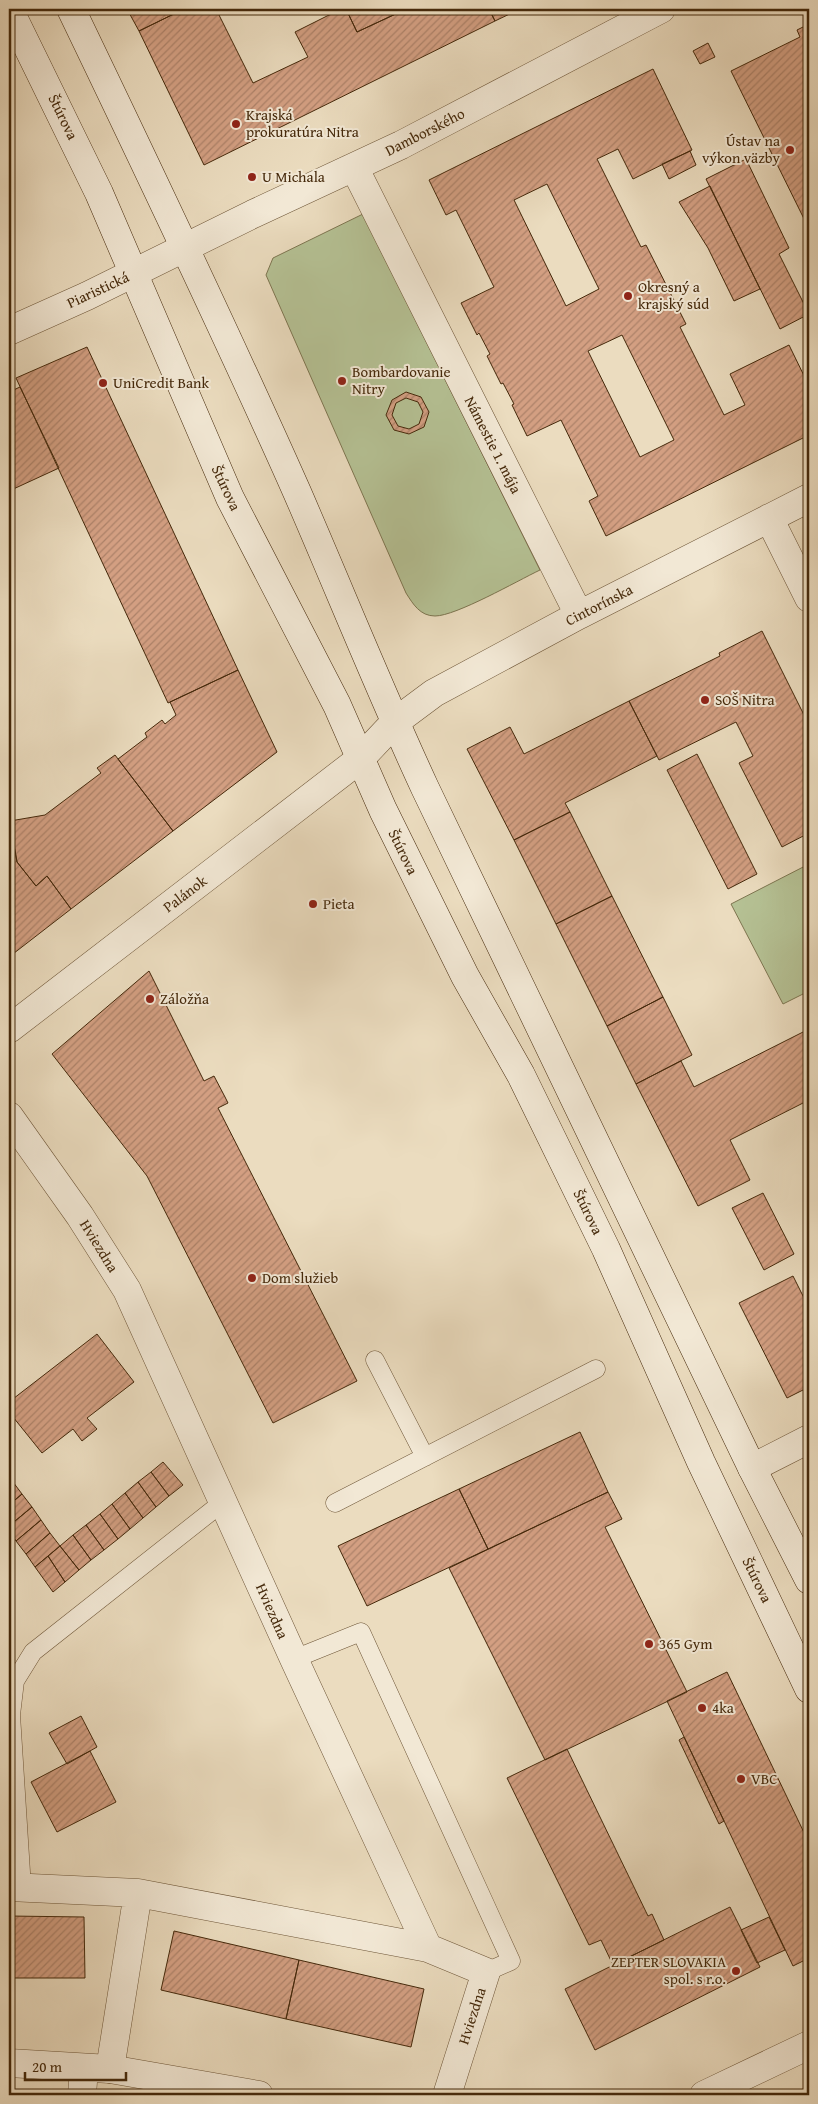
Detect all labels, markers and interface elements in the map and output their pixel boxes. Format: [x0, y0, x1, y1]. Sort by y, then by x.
street label: Štúrova [43, 90, 83, 143]
street label: Damborského [381, 102, 468, 161]
place label: Krajská prokuratúra Nitra [246, 104, 359, 142]
marker: Krajská prokuratúra Nitra [230, 118, 242, 130]
place label: Ústav na výkon väzby [702, 130, 781, 168]
marker: Ústav na výkon väzby [784, 144, 796, 156]
place label: U Michala [262, 166, 325, 187]
marker: U Michala [246, 171, 258, 183]
street label: Piaristická [63, 266, 132, 313]
place label: Okresný a krajský súd [638, 276, 709, 314]
marker: Okresný a krajský súd [622, 290, 634, 302]
place label: Bombardovanie Nitry [352, 361, 451, 399]
place label: UniCredit Bank [113, 372, 209, 393]
marker: Bombardovanie Nitry [336, 375, 348, 387]
marker: UniCredit Bank [97, 377, 109, 389]
street label: Námestie 1. mája [460, 393, 527, 497]
street label: Štúrova [207, 461, 246, 514]
street label: Cintorínska [561, 579, 636, 631]
place label: SOŠ Nitra [715, 689, 775, 710]
marker: SOŠ Nitra [699, 694, 711, 706]
street label: Štúrova [383, 825, 423, 878]
street label: Palánok [158, 870, 211, 917]
place label: Pieta [323, 893, 355, 914]
marker: Pieta [307, 898, 319, 910]
place label: Záložňa [160, 988, 209, 1009]
marker: Záložňa [144, 993, 156, 1005]
street label: Štúrova [568, 1185, 608, 1238]
street label: Hviezdna [75, 1215, 124, 1276]
place label: Dom služieb [262, 1267, 338, 1288]
marker: Dom služieb [246, 1272, 258, 1284]
street label: Štúrova [737, 1553, 777, 1606]
street label: Hviezdna [251, 1580, 294, 1642]
place label: 365 Gym [659, 1633, 713, 1654]
marker: 365 Gym [643, 1638, 655, 1650]
place label: 4ka [712, 1697, 734, 1718]
marker: 4ka [696, 1702, 708, 1714]
place label: VBC [751, 1768, 777, 1789]
marker: VBC [735, 1773, 747, 1785]
place label: ZEPTER SLOVAKIA spol. s r.o. [611, 1951, 726, 1989]
marker: ZEPTER SLOVAKIA spol. s r.o. [730, 1965, 742, 1977]
street label: Hviezdna [452, 1985, 491, 2047]
scale bar [25, 2049, 126, 2081]
text: 20 m [32, 2056, 63, 2077]

